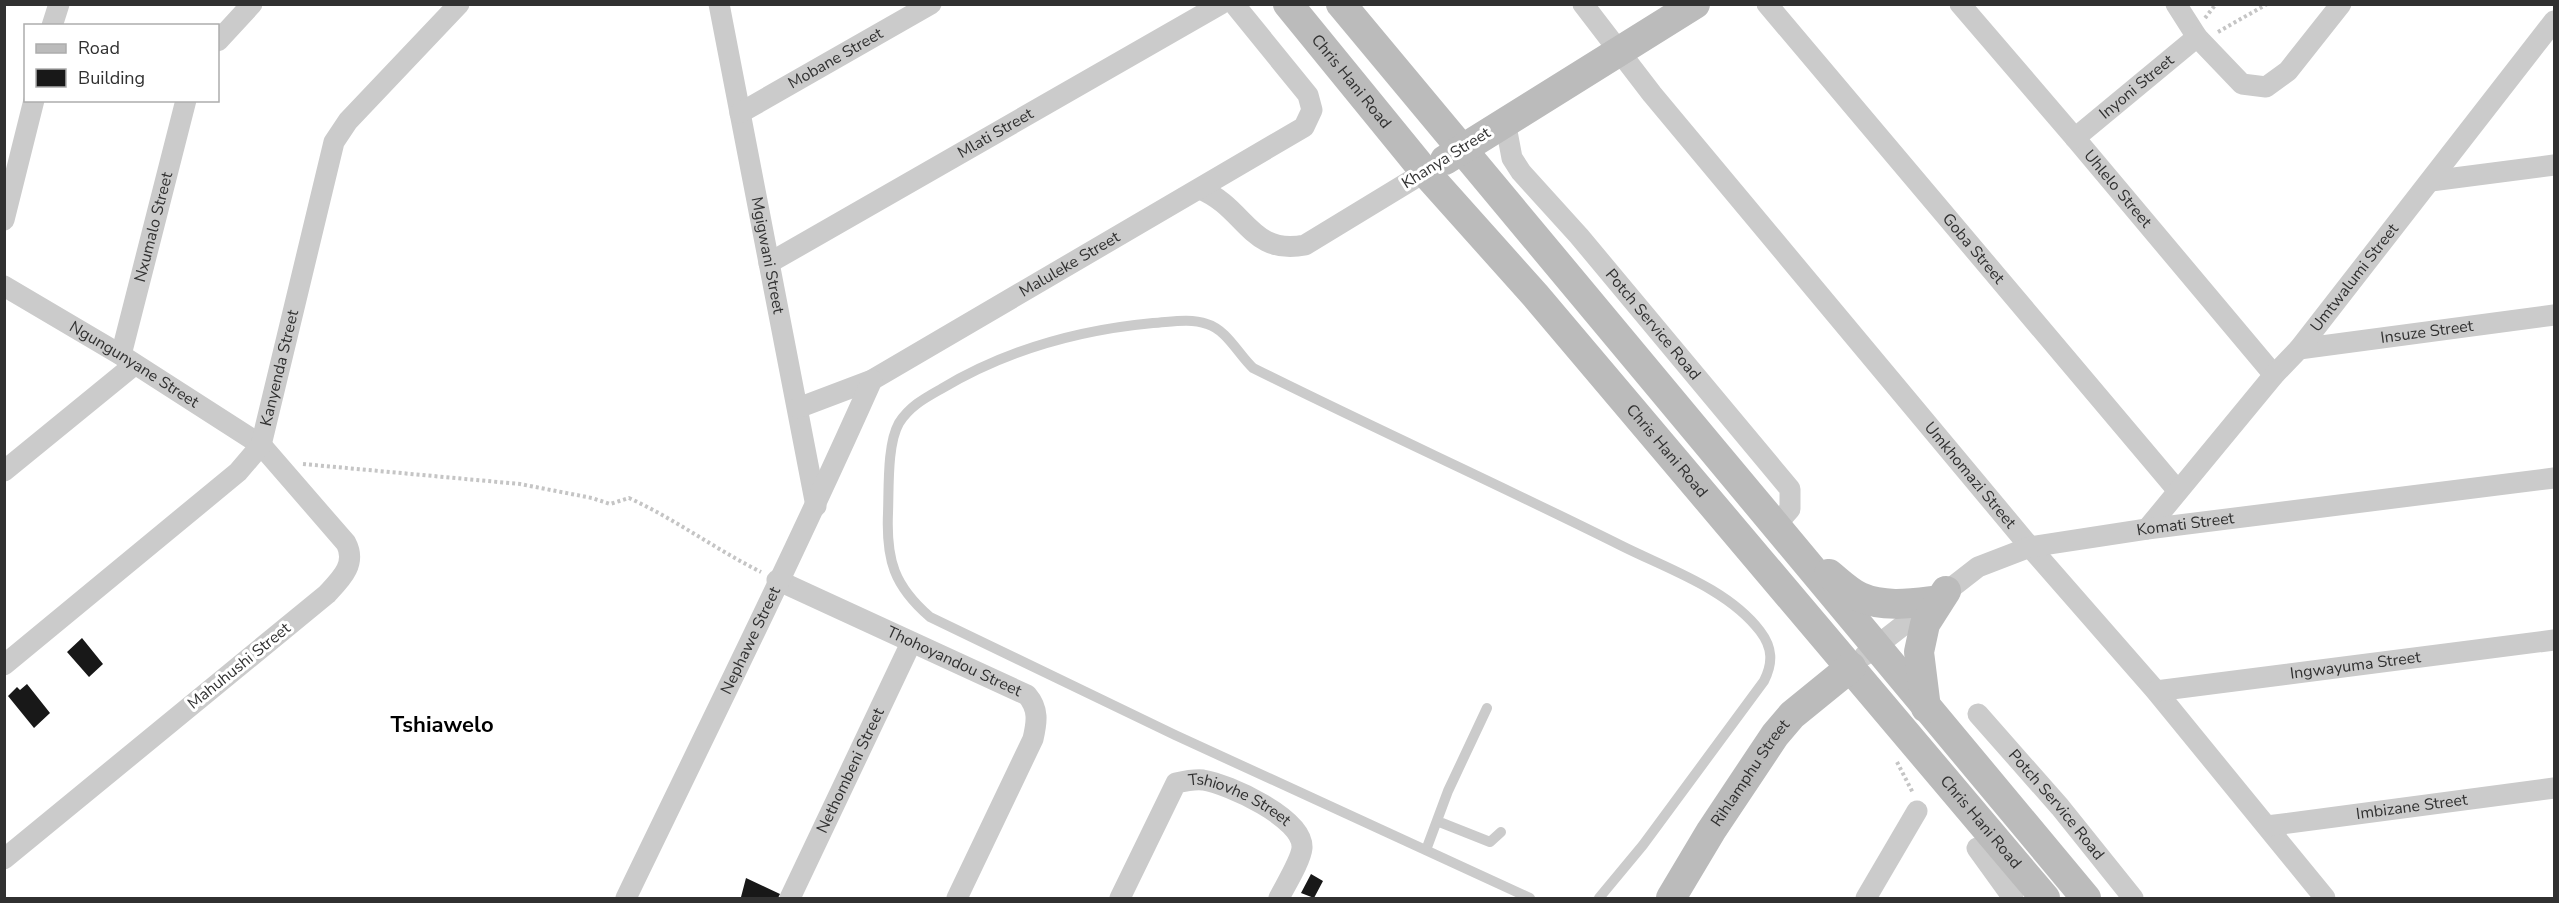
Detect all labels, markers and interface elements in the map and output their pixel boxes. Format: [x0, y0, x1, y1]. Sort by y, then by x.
street label: Mobane Street [784, 23, 887, 94]
legend [24, 24, 219, 102]
street label: Chris Hani Road [1306, 30, 1396, 133]
text: Road [78, 36, 120, 60]
street label: Inyoni Street [2095, 49, 2179, 124]
text: Building [78, 66, 145, 90]
street label: Mlati Street [954, 103, 1038, 164]
street label: Khanya Street [1397, 122, 1495, 194]
street label: Uhlelo Street [2079, 145, 2157, 233]
street label: Nxumalo Street [129, 169, 178, 284]
street label: Mgigwani Street [746, 195, 790, 316]
street label: Goba Street [1937, 209, 2010, 289]
street label: Umtwalumi Street [2305, 219, 2404, 336]
street label: Maluleke Street [1015, 226, 1124, 302]
street label: Potch Service Road [1600, 264, 1706, 385]
street label: Kanyenda Street [255, 307, 304, 428]
street label: Insuze Street [2379, 315, 2475, 349]
street label: Ngungunyane Street [65, 316, 203, 413]
street label: Chris Hani Road [1621, 400, 1713, 502]
street label: Umkhomazi Street [1919, 417, 2021, 534]
street label: Komati Street [2135, 507, 2236, 541]
street label: Nephawe Street [715, 583, 786, 698]
street label: Mahuhushi Street [183, 617, 295, 714]
street label: Thohoyandou Street [883, 621, 1026, 702]
street label: Ingwayuma Street [2289, 646, 2422, 685]
street label: Nethombeni Street [811, 704, 890, 837]
district label: Tshiawelo [390, 710, 494, 740]
street label: Rihlamphu Street [1706, 714, 1795, 831]
street label: Potch Service Road [2003, 745, 2109, 865]
street label: Tshiovhe Street [1187, 769, 1296, 831]
street label: Chris Hani Road [1935, 771, 2027, 873]
street label: Imbizane Street [2355, 789, 2469, 825]

